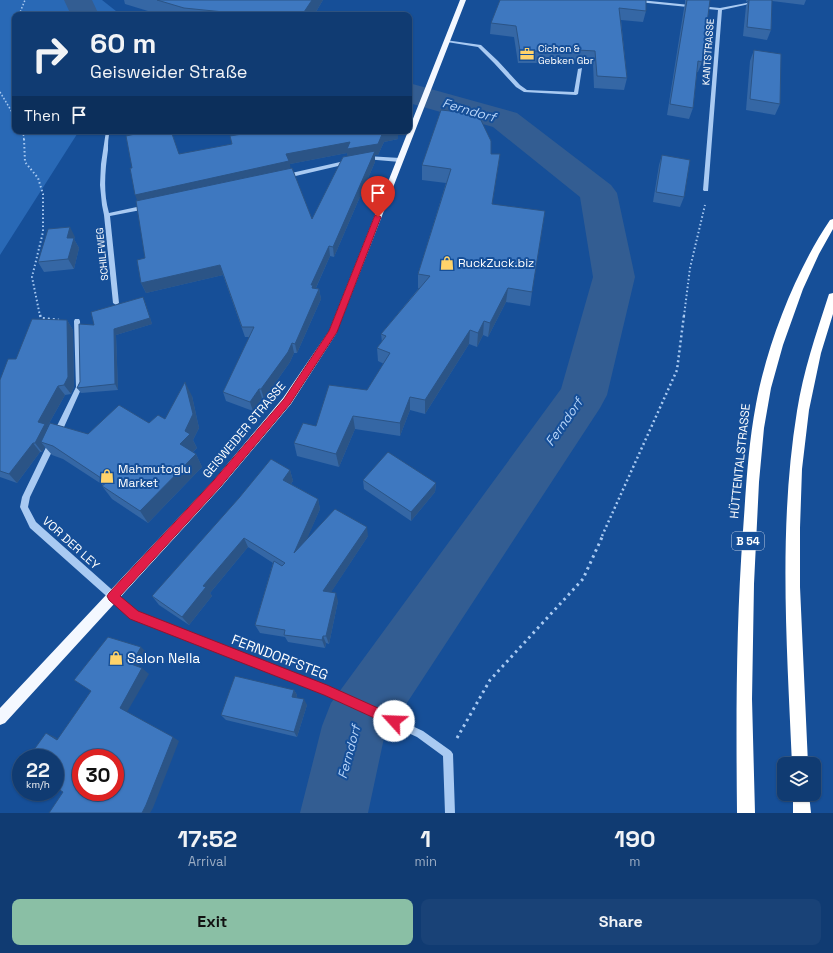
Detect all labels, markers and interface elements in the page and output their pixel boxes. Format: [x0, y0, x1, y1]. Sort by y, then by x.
street label: KANTSTRASSE [699, 18, 717, 86]
text: 60 m [90, 25, 156, 61]
icon: right [24, 28, 76, 80]
place label: Cichon & Gebken Gbr [538, 42, 594, 67]
office icon: Cichon & Gebken Gbr [519, 46, 535, 62]
text: Geisweider Straße [90, 60, 247, 83]
water label: Ferndorf [440, 94, 500, 126]
icon: arrive [68, 104, 90, 126]
text: Then [24, 106, 60, 125]
pin [361, 176, 395, 217]
icon: arrive [367, 182, 389, 204]
street label: SCHILFWEG [93, 227, 111, 281]
shop icon: RuckZuck.biz [439, 255, 455, 271]
place label: RuckZuck.biz [458, 255, 534, 271]
street label: GEISWEIDER STRASSE [199, 378, 289, 482]
water label: Ferndorf [541, 393, 588, 449]
street label: HÜTTENTALSTRASSE [726, 402, 754, 519]
place label: Mahmutoglu Market [118, 461, 191, 491]
shop icon: Mahmutoglu Market [99, 468, 115, 484]
street label: VOR DER LEY [39, 513, 104, 573]
road number: B 54 [732, 532, 764, 550]
street label: FERNDORFSTEG [229, 630, 331, 684]
place label: Salon Nella [127, 649, 200, 667]
shop icon: Salon Nella [108, 650, 124, 666]
position arrow [373, 700, 415, 742]
water label: Ferndorf [334, 721, 365, 781]
speed limit sign: 30 [72, 749, 124, 801]
text: 22 [26, 757, 50, 783]
map controls [777, 757, 821, 801]
button: layers [777, 757, 821, 801]
text: km/h [26, 778, 50, 791]
text: 17:52 [177, 823, 237, 854]
text: 1 [420, 823, 431, 854]
text: 190 [614, 823, 656, 854]
text: Arrival [188, 853, 227, 870]
text: min [415, 853, 437, 870]
text: m [629, 853, 641, 870]
button: Exit [12, 899, 413, 945]
button: Share [421, 899, 821, 945]

